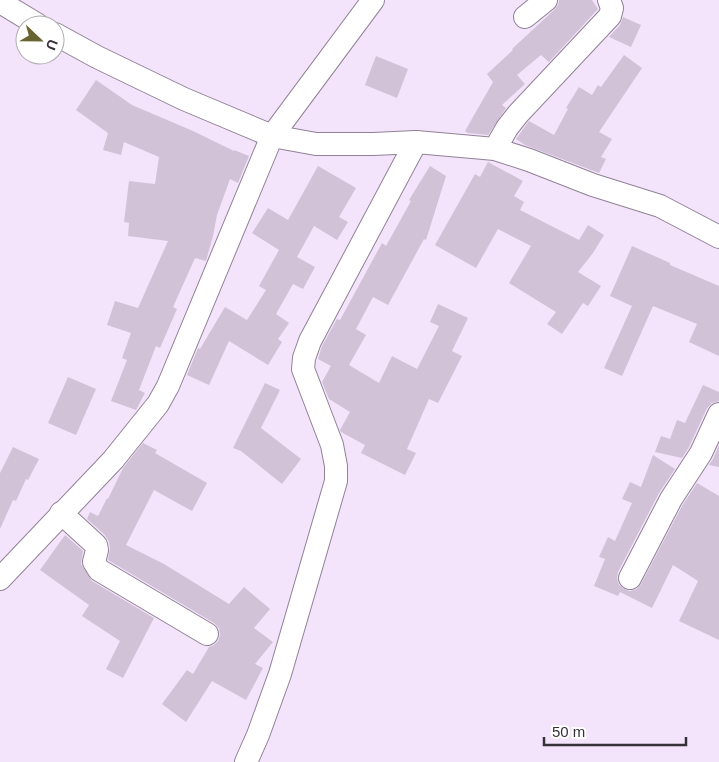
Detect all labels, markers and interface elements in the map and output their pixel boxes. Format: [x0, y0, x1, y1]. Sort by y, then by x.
north arrow [15, 15, 65, 65]
text: U [43, 37, 61, 53]
scale bar [544, 714, 686, 746]
text: 50 m [552, 723, 585, 740]

